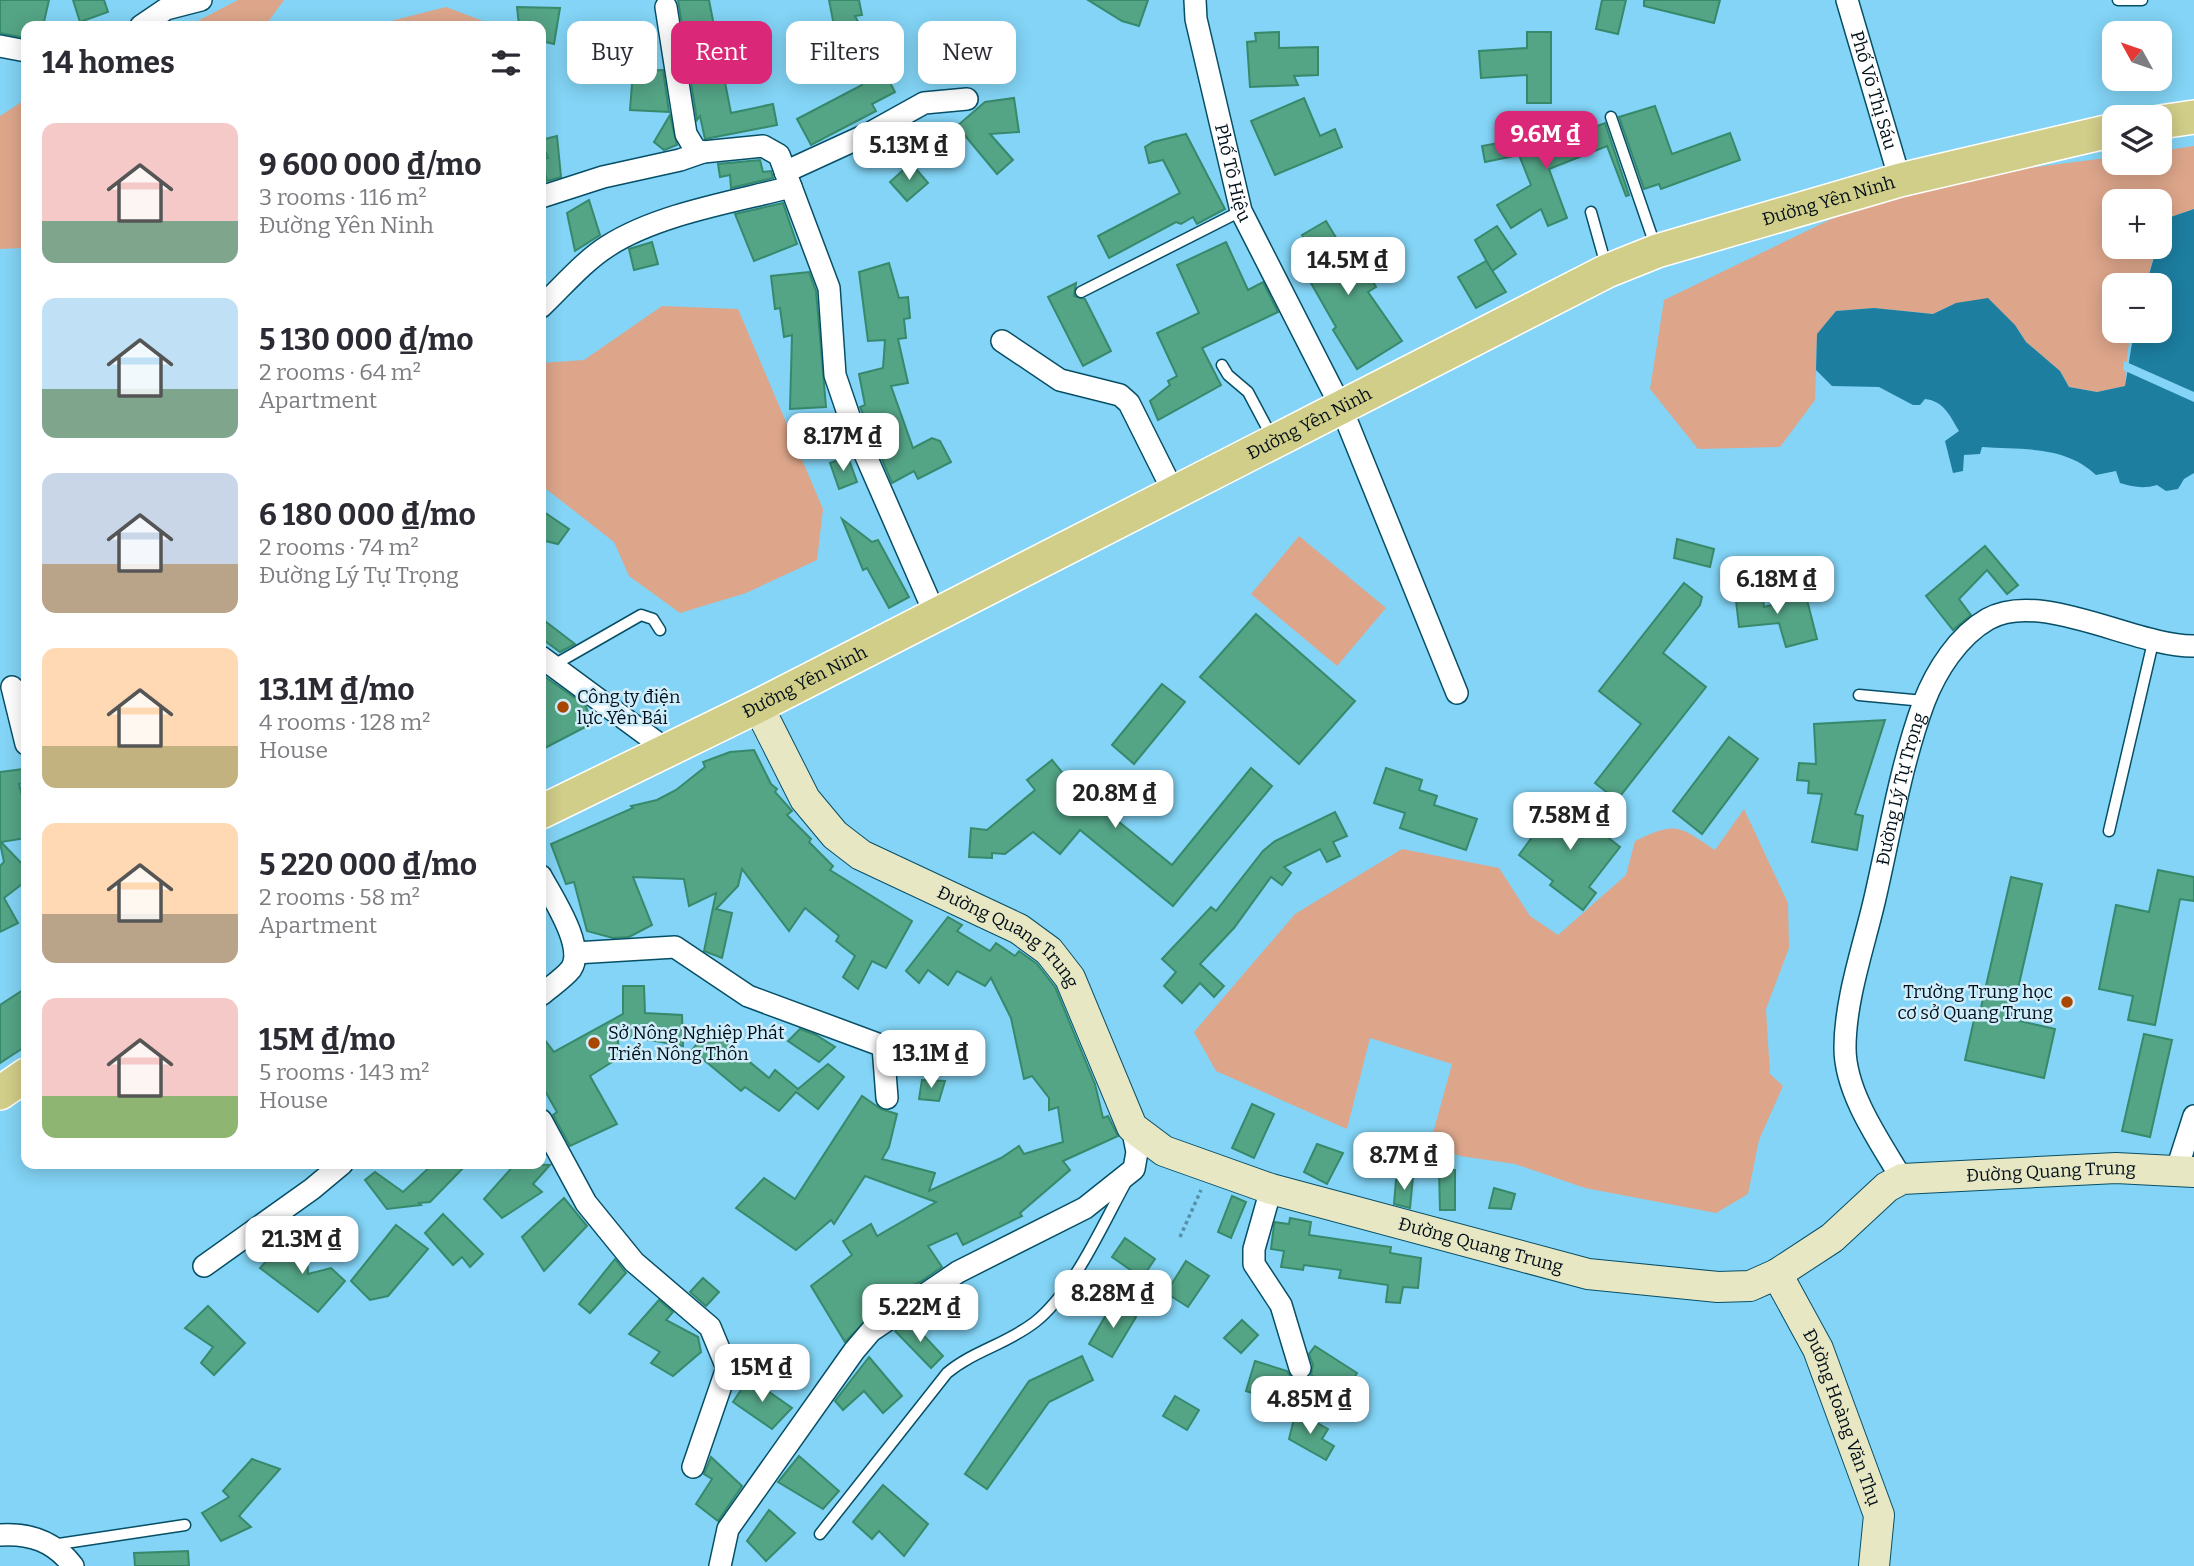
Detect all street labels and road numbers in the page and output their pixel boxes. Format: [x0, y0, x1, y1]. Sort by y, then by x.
street label: Phố Võ Thị Sáu [1846, 28, 1901, 152]
street label: Phố Tô Hiệu [1210, 122, 1256, 226]
street label: Đường Yên Ninh [1760, 171, 1897, 231]
street label: Đường Yên Ninh [1243, 382, 1375, 465]
street label: Đường Yên Ninh [739, 641, 871, 723]
street label: Đường Lý Tự Trọng [1872, 710, 1930, 867]
street label: Đường Quang Trung [934, 881, 1084, 991]
street label: Đường Quang Trung [1966, 1157, 2136, 1187]
street label: Đường Quang Trung [1396, 1213, 1566, 1278]
street label: Đường Hoàng Văn Thụ [1798, 1325, 1886, 1509]

